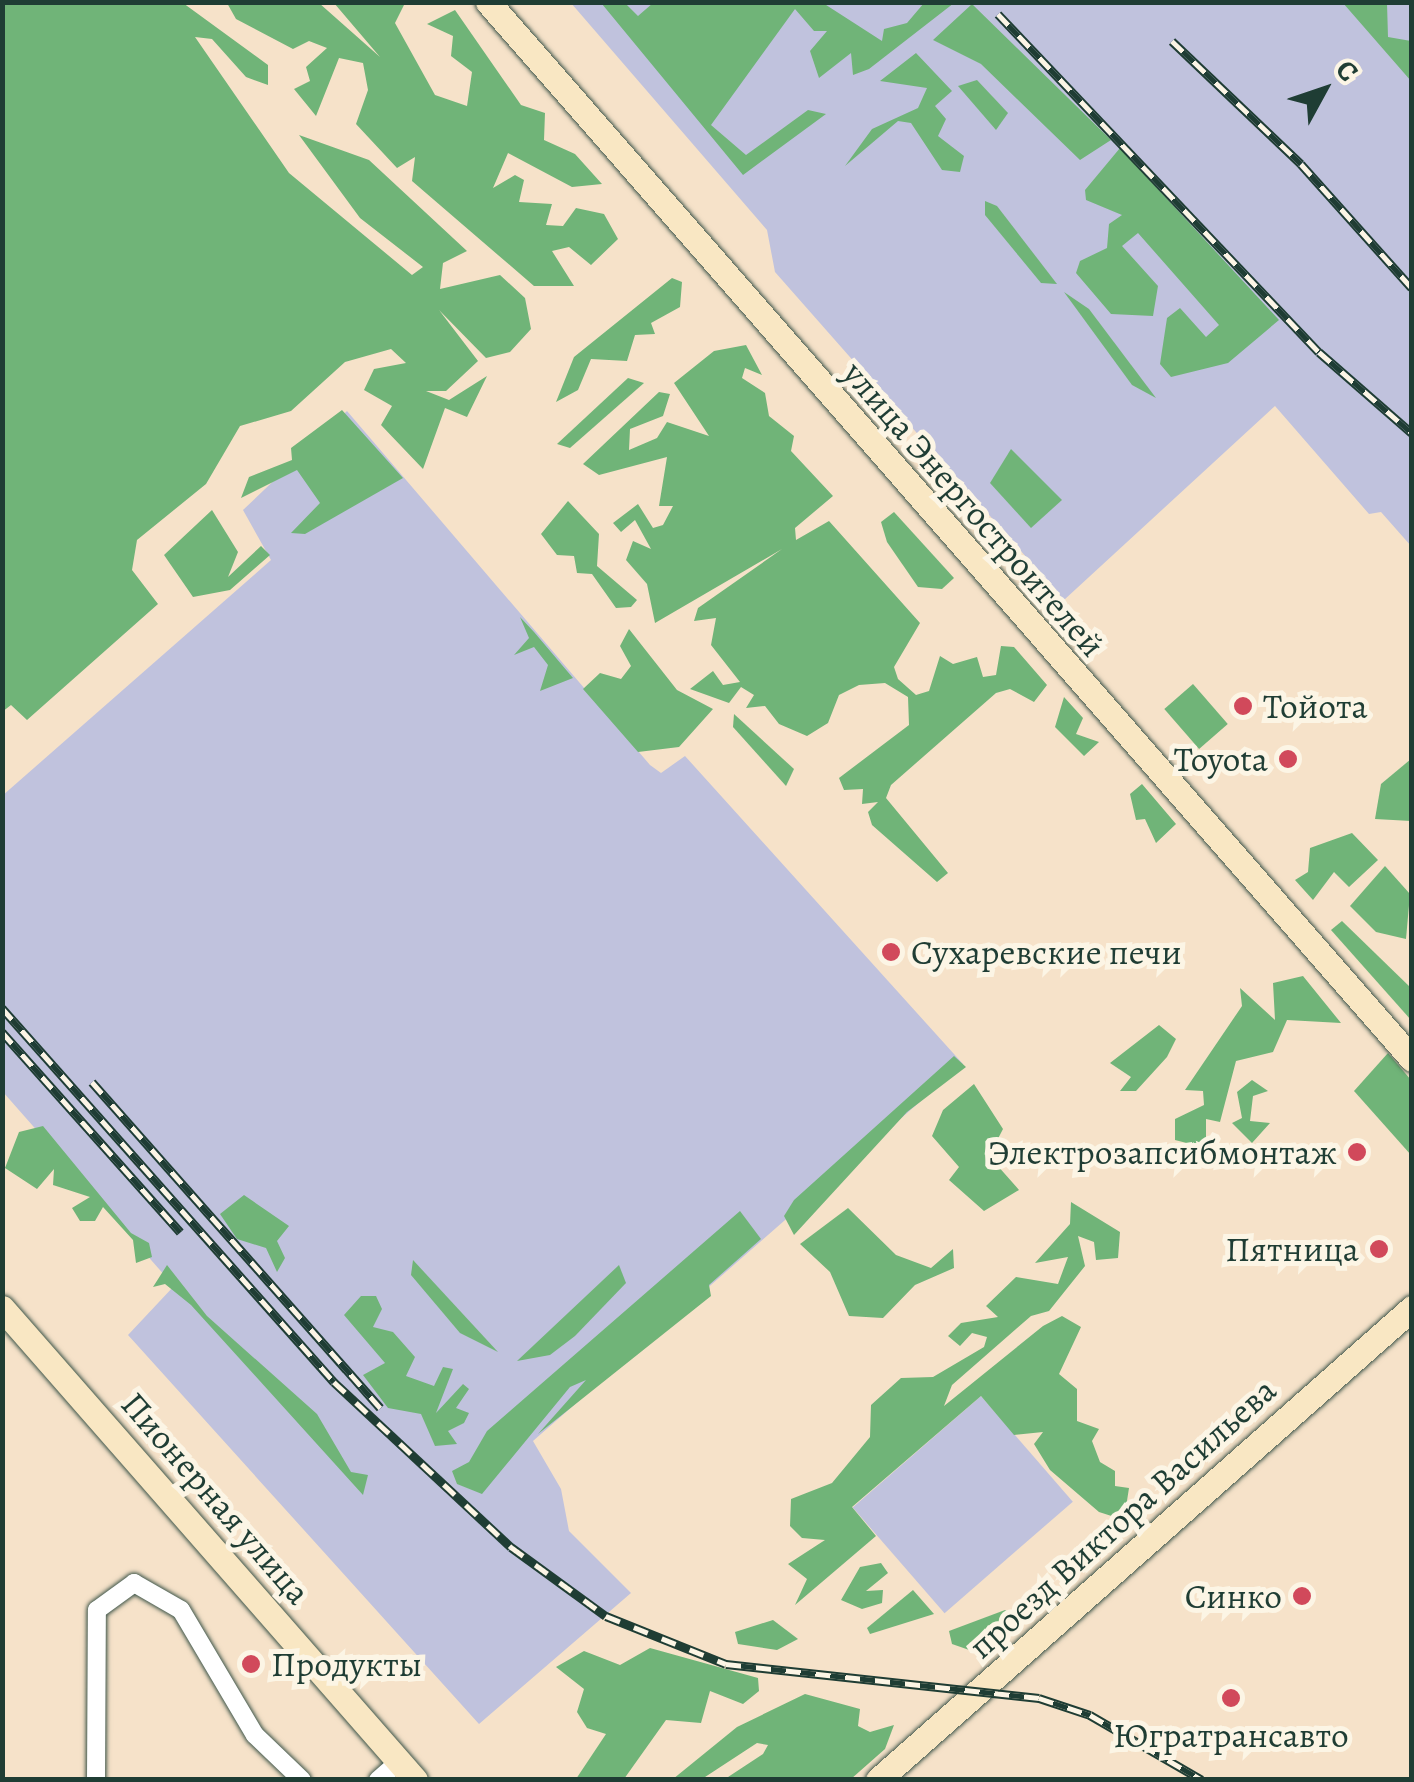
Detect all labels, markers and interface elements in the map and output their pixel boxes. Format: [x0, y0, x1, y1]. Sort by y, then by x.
north arrow [1274, 40, 1374, 140]
text: С [1327, 52, 1367, 90]
street label: улица Энергостроителей [834, 353, 1114, 665]
place label: Тойота [1263, 685, 1368, 727]
marker: Тойота [1232, 695, 1254, 717]
place label: Toyota [1174, 738, 1268, 780]
marker: Toyota [1277, 748, 1299, 770]
place label: Сухаревские печи [911, 931, 1182, 973]
marker: Сухаревские печи [880, 941, 902, 963]
place label: Электрозапсибмонтаж [988, 1131, 1337, 1173]
marker: Электрозапсибмонтаж [1346, 1141, 1368, 1163]
place label: Пятница [1225, 1228, 1359, 1270]
marker: Пятница [1368, 1238, 1390, 1260]
street label: проезд Виктора Васильева [960, 1369, 1284, 1667]
street label: Пионерная улица [113, 1383, 319, 1613]
place label: Синко [1185, 1575, 1282, 1617]
marker: Синко [1291, 1585, 1313, 1607]
place label: Продукты [271, 1643, 422, 1685]
marker: Продукты [240, 1653, 262, 1675]
marker: Югратрансавто [1220, 1687, 1242, 1709]
place label: Югратрансавто [1113, 1714, 1349, 1756]

